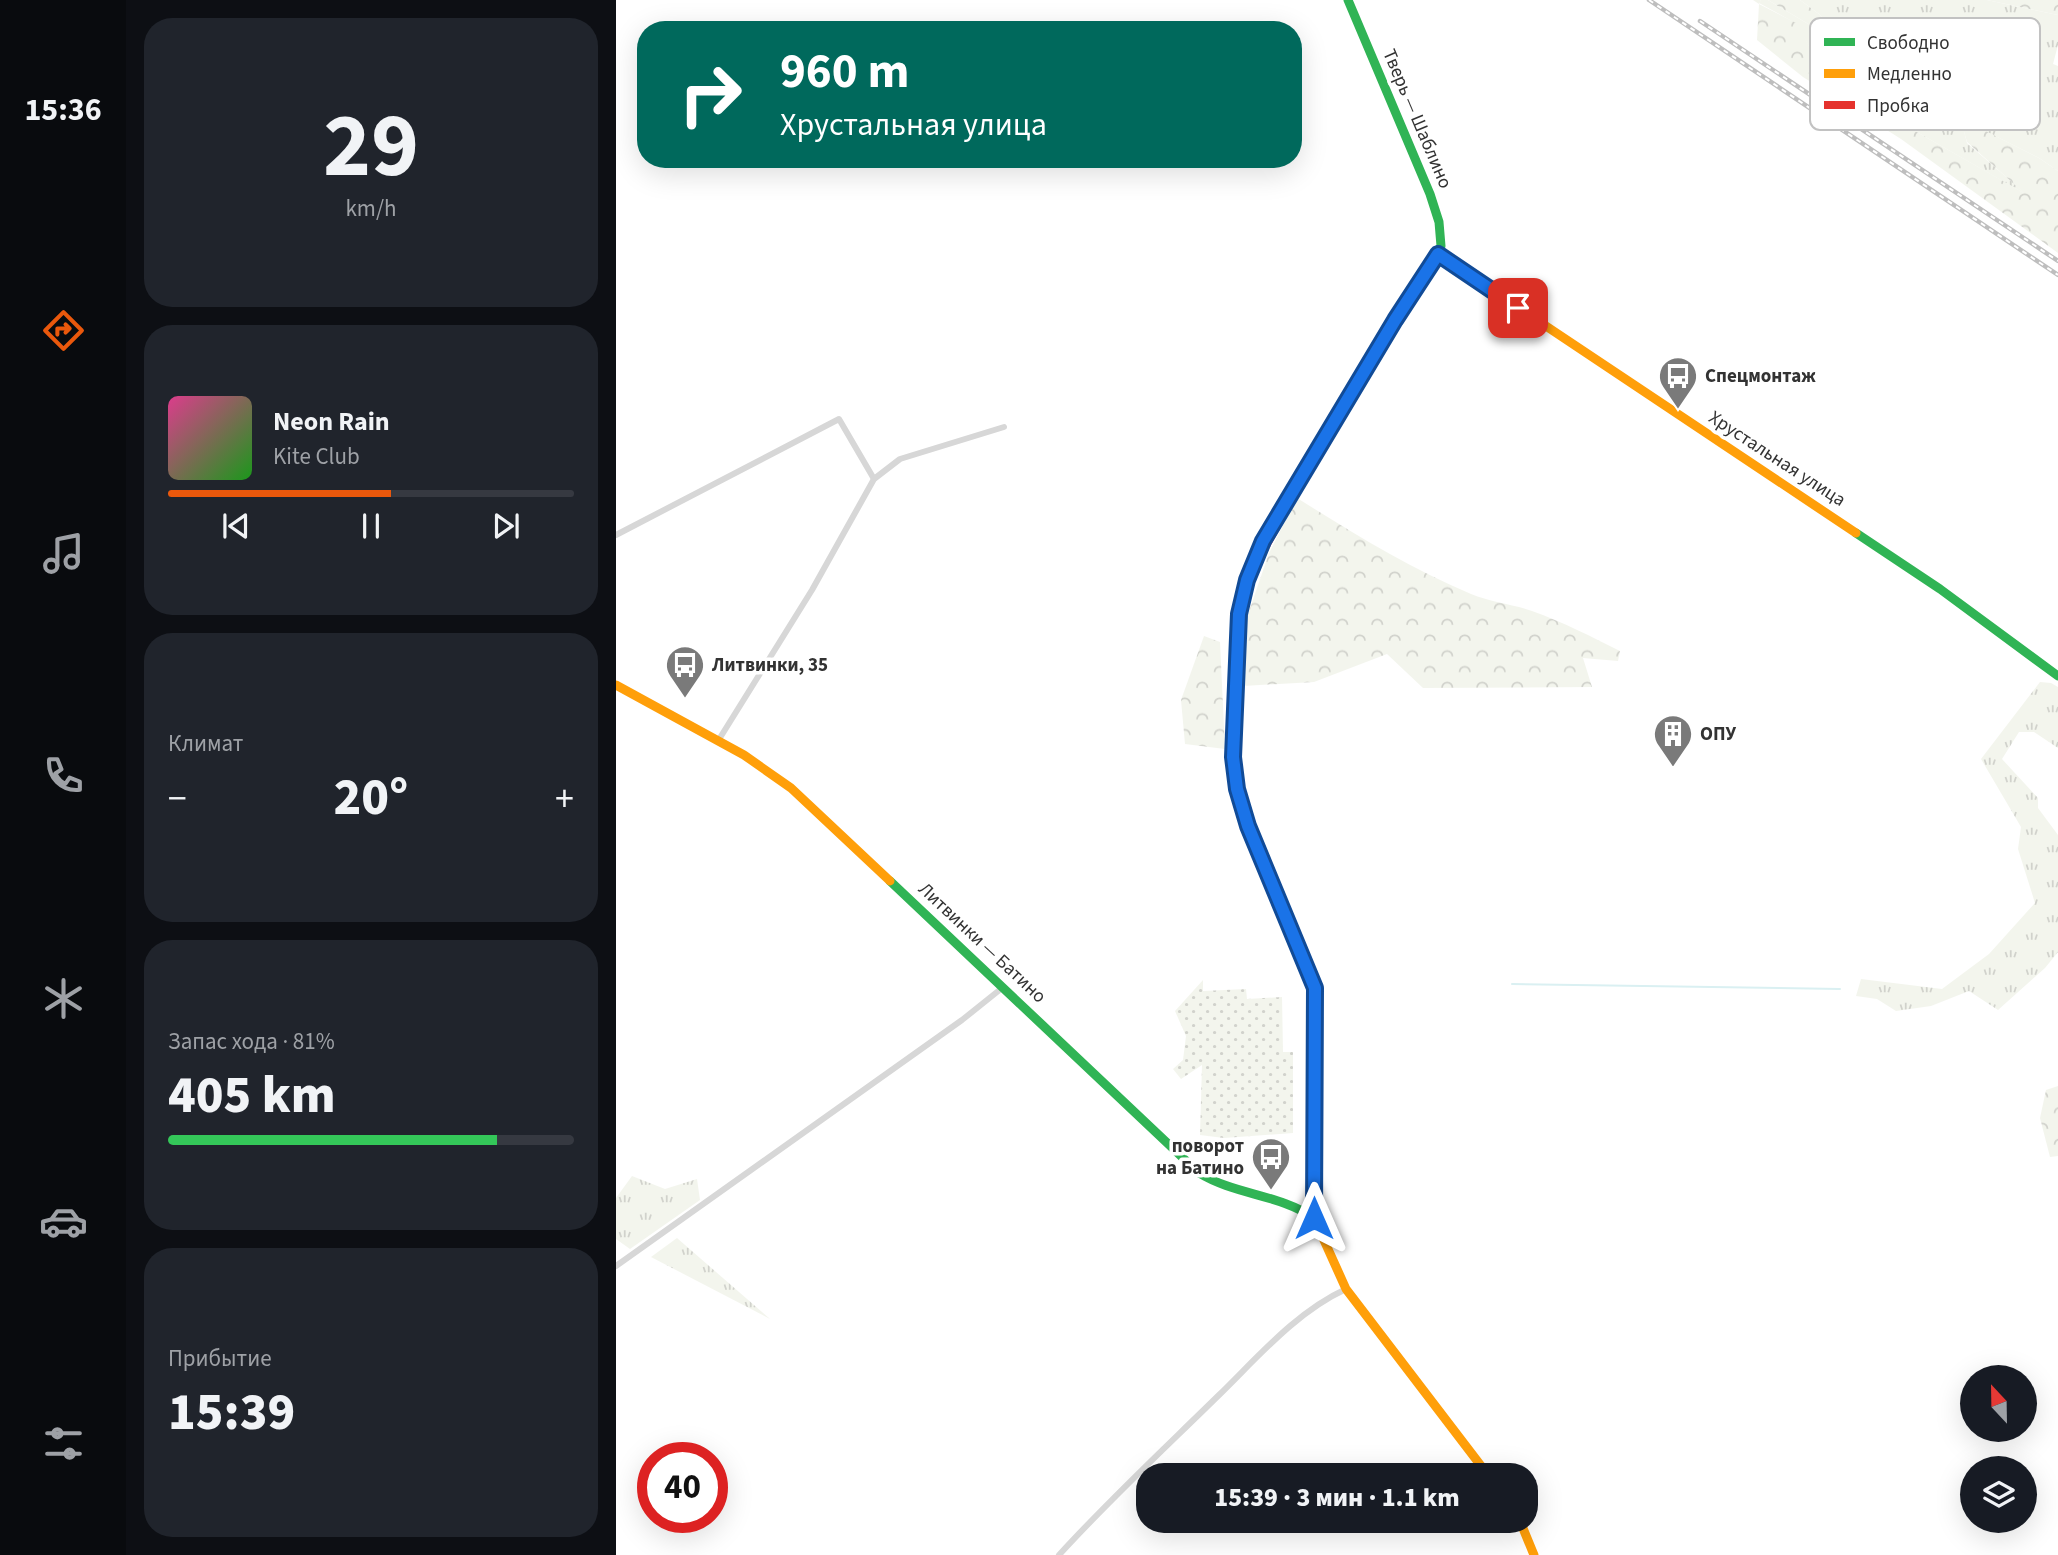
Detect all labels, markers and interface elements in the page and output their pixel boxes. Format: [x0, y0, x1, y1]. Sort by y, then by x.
legend [1810, 18, 2040, 130]
text: Свободно [1867, 30, 1950, 57]
text: 960 m [780, 37, 909, 107]
street label: Тверь — Шаблино [1375, 45, 1459, 193]
icon: right [665, 49, 756, 140]
text: Медленно [1867, 61, 1952, 88]
text: 29 [323, 82, 419, 211]
text: 15:36 [24, 87, 102, 133]
text: Пробка [1867, 93, 1929, 120]
text: Хрустальная улица [780, 102, 1047, 148]
text: km/h [345, 192, 397, 225]
pin [1488, 278, 1548, 338]
icon: arrive [1499, 289, 1537, 327]
icon: directions [39, 306, 88, 355]
bus stop icon: Спецмонтаж [1657, 355, 1699, 410]
place label: Спецмонтаж [1705, 363, 1816, 390]
text: Neon Rain [273, 403, 390, 440]
street label: Хрустальная улица [1703, 405, 1851, 513]
text: Kite Club [273, 440, 360, 473]
icon: previous [217, 507, 255, 545]
icon: pause [352, 507, 390, 545]
icon: next [487, 507, 525, 545]
icon: music [39, 529, 88, 578]
bus stop icon: Литвинки, 35 [664, 644, 706, 699]
place label: Литвинки, 35 [711, 652, 828, 679]
building icon: ОПУ [1652, 713, 1694, 768]
place label: ОПУ [1700, 721, 1737, 748]
text: Климат [168, 727, 243, 760]
icon: phone [39, 751, 88, 800]
text: 20° [334, 761, 408, 835]
text: − [168, 772, 187, 826]
text: + [555, 772, 574, 826]
street label: Литвинки — Батино [912, 876, 1052, 1010]
icon: climate [39, 974, 88, 1023]
text: Запас хода · 81% [168, 1025, 335, 1058]
text: 405 km [168, 1059, 336, 1133]
place label: поворот на Батино [1156, 1133, 1244, 1182]
bus stop icon: поворот на Батино [1250, 1136, 1292, 1191]
position arrow [1277, 1181, 1351, 1255]
icon: car [39, 1197, 88, 1246]
text: Прибытие [168, 1342, 272, 1375]
north arrow [1960, 1365, 2037, 1442]
map controls [1960, 1365, 2037, 1533]
text: 15:39 [168, 1376, 295, 1450]
icon: filters [39, 1419, 88, 1468]
speed limit sign: 40 [637, 1442, 728, 1533]
button: layers [1960, 1456, 2037, 1533]
text: 15:39 · 3 мин · 1.1 km [1214, 1479, 1460, 1516]

